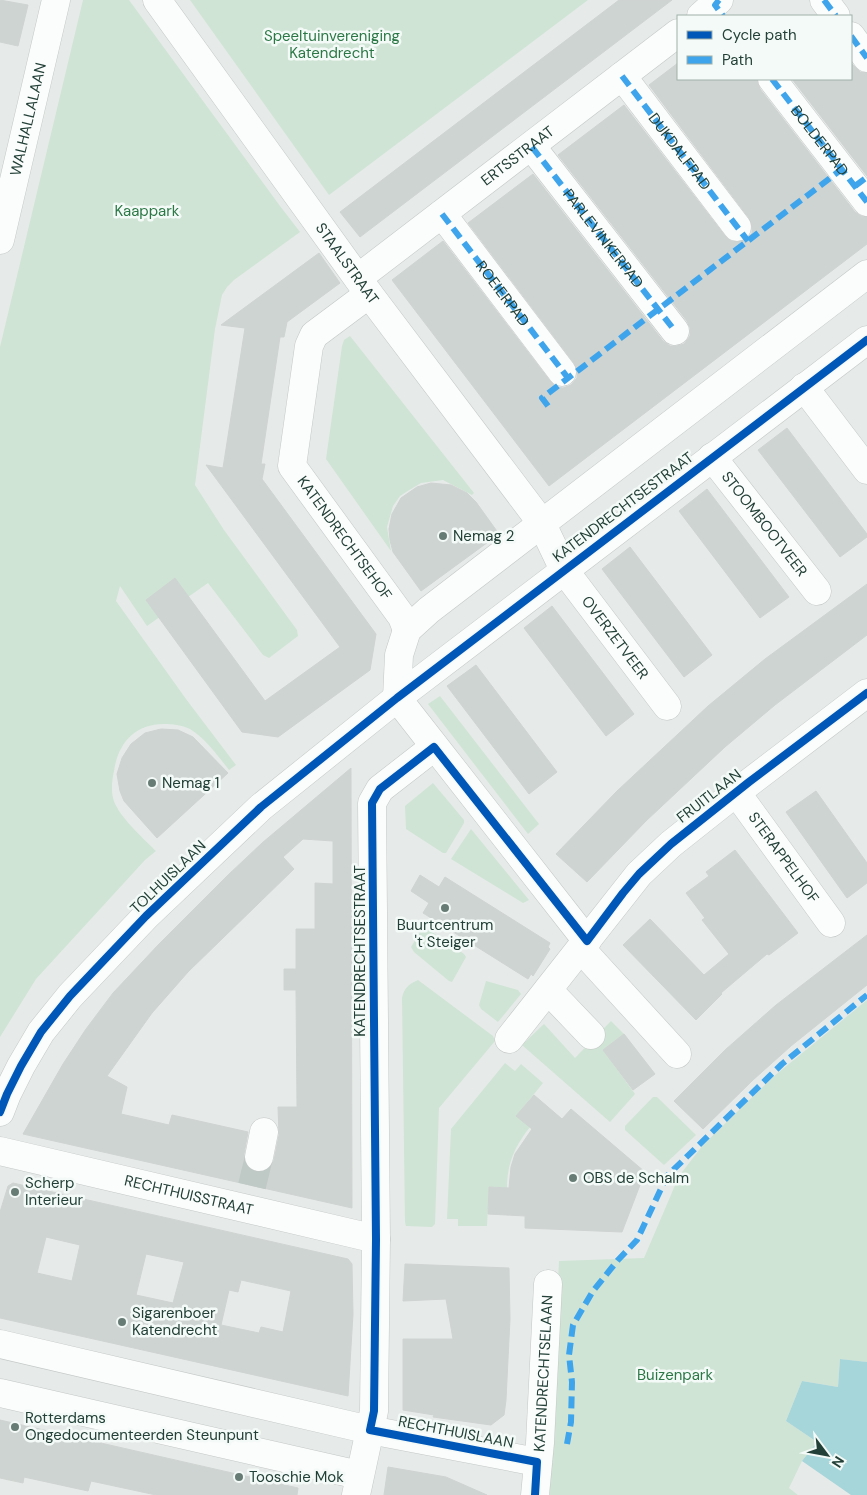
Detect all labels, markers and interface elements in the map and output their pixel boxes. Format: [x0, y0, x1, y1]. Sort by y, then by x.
legend [677, 15, 852, 80]
text: Cycle path [722, 25, 797, 45]
park label: Speeltuinvereniging Katendrecht [264, 26, 400, 63]
text: Path [722, 50, 753, 70]
street label: WALHALLALAAN [5, 61, 51, 178]
street label: BOLDERPAD [786, 101, 853, 180]
street label: DUKDALFPAD [644, 109, 715, 194]
street label: ERTSSTRAAT [477, 121, 558, 190]
street label: PARLEVINKERPAD [558, 185, 648, 292]
park label: Kaappark [115, 201, 180, 221]
street label: STAALSTRAAT [311, 219, 383, 308]
street label: ROEIERPAD [471, 257, 534, 331]
street label: KATENDRECHTSESTRAAT [548, 447, 698, 567]
street label: STOOMBOOTVEER [717, 467, 812, 581]
street label: KATENDRECHTSEHOF [293, 472, 396, 604]
place label: Nemag 2 [453, 526, 514, 546]
marker: Nemag 2 [437, 530, 449, 542]
street label: OVERZETVEER [577, 592, 653, 683]
street label: FRUITLAAN [673, 764, 745, 828]
place label: Nemag 1 [162, 773, 219, 793]
marker: Nemag 1 [146, 777, 158, 789]
street label: STERAPPELHOF [744, 808, 823, 907]
street label: TOLHUISLAAN [126, 836, 210, 918]
street label: KATENDRECHTSESTRAAT [350, 865, 370, 1037]
marker: Buurtcentrum 't Steiger [439, 902, 451, 914]
place label: Buurtcentrum 't Steiger [397, 915, 493, 952]
place label: OBS de Schalm [583, 1168, 689, 1188]
street label: RECHTHUISSTRAAT [122, 1170, 255, 1220]
marker: OBS de Schalm [567, 1172, 579, 1184]
place label: Scherp Interieur [25, 1173, 84, 1210]
marker: Scherp Interieur [9, 1186, 21, 1198]
street label: KATENDRECHTSELAAN [529, 1294, 557, 1453]
place label: Sigarenboer Katendrecht [132, 1303, 218, 1340]
marker: Sigarenboer Katendrecht [116, 1316, 128, 1328]
park label: Buizenpark [637, 1365, 713, 1385]
place label: Rotterdams Ongedocumenteerden Steunpunt [25, 1408, 259, 1445]
street label: RECHTHUISLAAN [397, 1411, 515, 1453]
marker: Rotterdams Ongedocumenteerden Steunpunt [9, 1421, 21, 1433]
north arrow [802, 1430, 852, 1480]
text: N [828, 1453, 848, 1471]
place label: Tooschie Mok [249, 1467, 344, 1487]
marker: Tooschie Mok [233, 1471, 245, 1483]

